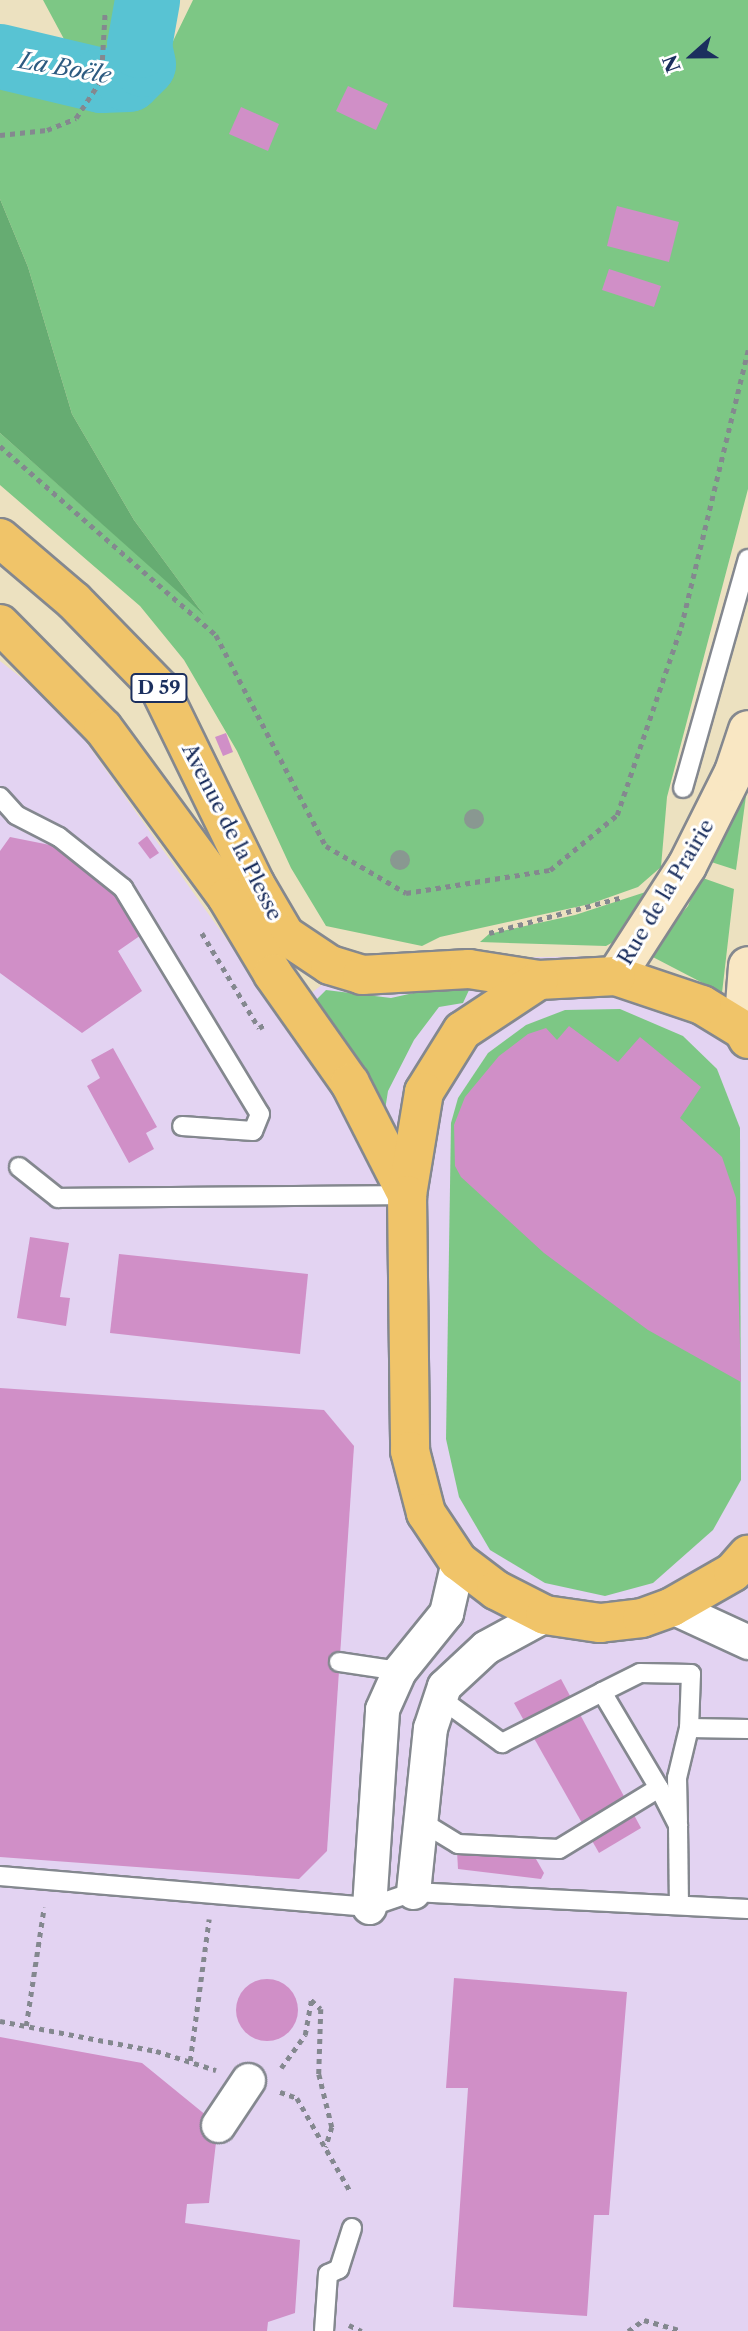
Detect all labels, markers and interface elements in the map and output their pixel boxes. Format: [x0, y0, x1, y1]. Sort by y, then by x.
north arrow [657, 21, 727, 91]
water label: La Boële [17, 46, 113, 90]
text: N [658, 52, 686, 76]
road number: D 59 [129, 673, 189, 704]
street label: Avenue de la Plesse [176, 739, 288, 925]
street label: Rue de la Prairie [613, 814, 719, 970]

